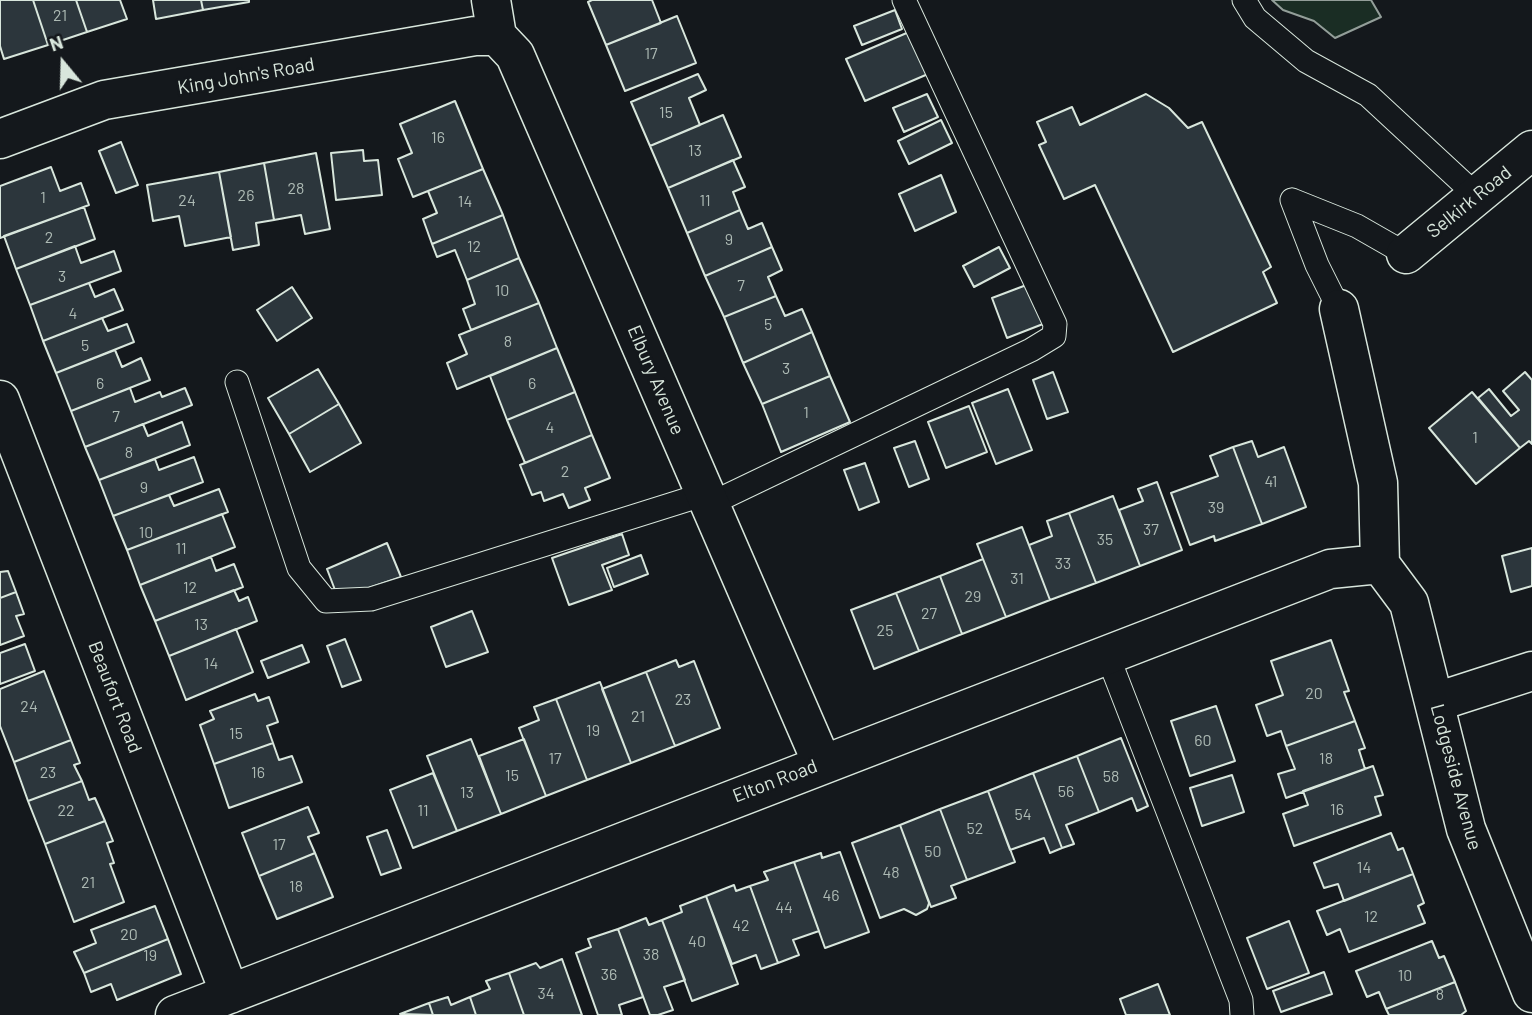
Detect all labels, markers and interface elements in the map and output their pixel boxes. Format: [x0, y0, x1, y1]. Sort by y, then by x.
house number: 21 [53, 6, 67, 26]
north arrow [28, 28, 98, 98]
text: N [46, 30, 66, 56]
house number: 17 [644, 44, 658, 64]
street label: King John's Road [176, 53, 316, 99]
house number: 15 [659, 103, 673, 123]
house number: 16 [431, 128, 445, 148]
house number: 13 [688, 141, 702, 161]
street label: Selkirk Road [1422, 161, 1516, 243]
house number: 28 [288, 179, 304, 199]
house number: 26 [238, 186, 254, 206]
house number: 1 [40, 188, 46, 208]
house number: 24 [178, 191, 196, 211]
house number: 11 [699, 191, 711, 211]
house number: 14 [458, 192, 472, 212]
house number: 2 [45, 228, 53, 248]
house number: 9 [725, 230, 733, 250]
house number: 12 [467, 237, 481, 257]
house number: 3 [58, 267, 66, 287]
house number: 7 [737, 276, 745, 296]
house number: 10 [495, 281, 509, 301]
house number: 4 [69, 304, 77, 324]
house number: 5 [764, 315, 772, 335]
street label: Elbury Avenue [623, 322, 689, 438]
house number: 8 [504, 332, 512, 352]
house number: 5 [81, 336, 89, 356]
house number: 3 [782, 359, 790, 379]
house number: 6 [96, 374, 104, 394]
house number: 6 [528, 374, 536, 394]
house number: 1 [803, 403, 809, 423]
house number: 7 [112, 407, 120, 427]
house number: 4 [546, 418, 554, 438]
house number: 1 [1472, 428, 1478, 448]
house number: 8 [125, 443, 133, 463]
house number: 2 [561, 462, 569, 482]
house number: 41 [1265, 472, 1277, 492]
house number: 9 [140, 478, 148, 498]
house number: 39 [1208, 498, 1224, 518]
house number: 37 [1143, 520, 1159, 540]
house number: 10 [139, 523, 153, 543]
house number: 35 [1097, 530, 1113, 550]
house number: 11 [175, 539, 187, 559]
house number: 33 [1055, 554, 1071, 574]
house number: 31 [1010, 569, 1024, 589]
house number: 12 [183, 578, 197, 598]
house number: 29 [965, 587, 981, 607]
house number: 27 [921, 604, 937, 624]
house number: 13 [194, 615, 208, 635]
house number: 25 [877, 621, 893, 641]
street label: Beaufort Road [83, 638, 147, 756]
house number: 14 [204, 654, 218, 674]
house number: 20 [1305, 684, 1323, 704]
house number: 23 [675, 690, 691, 710]
house number: 24 [20, 697, 38, 717]
street label: Lodgeside Avenue [1426, 701, 1486, 853]
house number: 21 [631, 707, 645, 727]
house number: 19 [586, 721, 600, 741]
house number: 15 [229, 724, 243, 744]
house number: 60 [1194, 731, 1212, 751]
house number: 17 [548, 749, 562, 769]
house number: 18 [1319, 749, 1333, 769]
street label: Elton Road [729, 754, 821, 808]
house number: 23 [40, 763, 56, 783]
house number: 16 [251, 763, 265, 783]
house number: 15 [505, 766, 519, 786]
house number: 58 [1103, 767, 1119, 787]
house number: 56 [1058, 782, 1074, 802]
house number: 13 [460, 783, 474, 803]
house number: 16 [1330, 800, 1344, 820]
house number: 22 [57, 801, 75, 821]
house number: 11 [417, 801, 429, 821]
house number: 54 [1014, 805, 1032, 825]
house number: 52 [967, 819, 983, 839]
house number: 17 [272, 835, 286, 855]
house number: 50 [924, 842, 942, 862]
house number: 14 [1357, 858, 1371, 878]
house number: 48 [882, 863, 900, 883]
house number: 21 [81, 873, 95, 893]
house number: 18 [289, 877, 303, 897]
house number: 46 [822, 886, 840, 906]
house number: 44 [775, 898, 793, 918]
house number: 12 [1364, 907, 1378, 927]
house number: 42 [732, 916, 750, 936]
house number: 20 [120, 925, 138, 945]
house number: 40 [688, 932, 706, 952]
house number: 38 [643, 945, 659, 965]
house number: 19 [143, 946, 157, 966]
house number: 36 [601, 965, 617, 985]
house number: 10 [1398, 966, 1412, 986]
house number: 34 [537, 984, 555, 1004]
house number: 8 [1436, 985, 1444, 1005]

